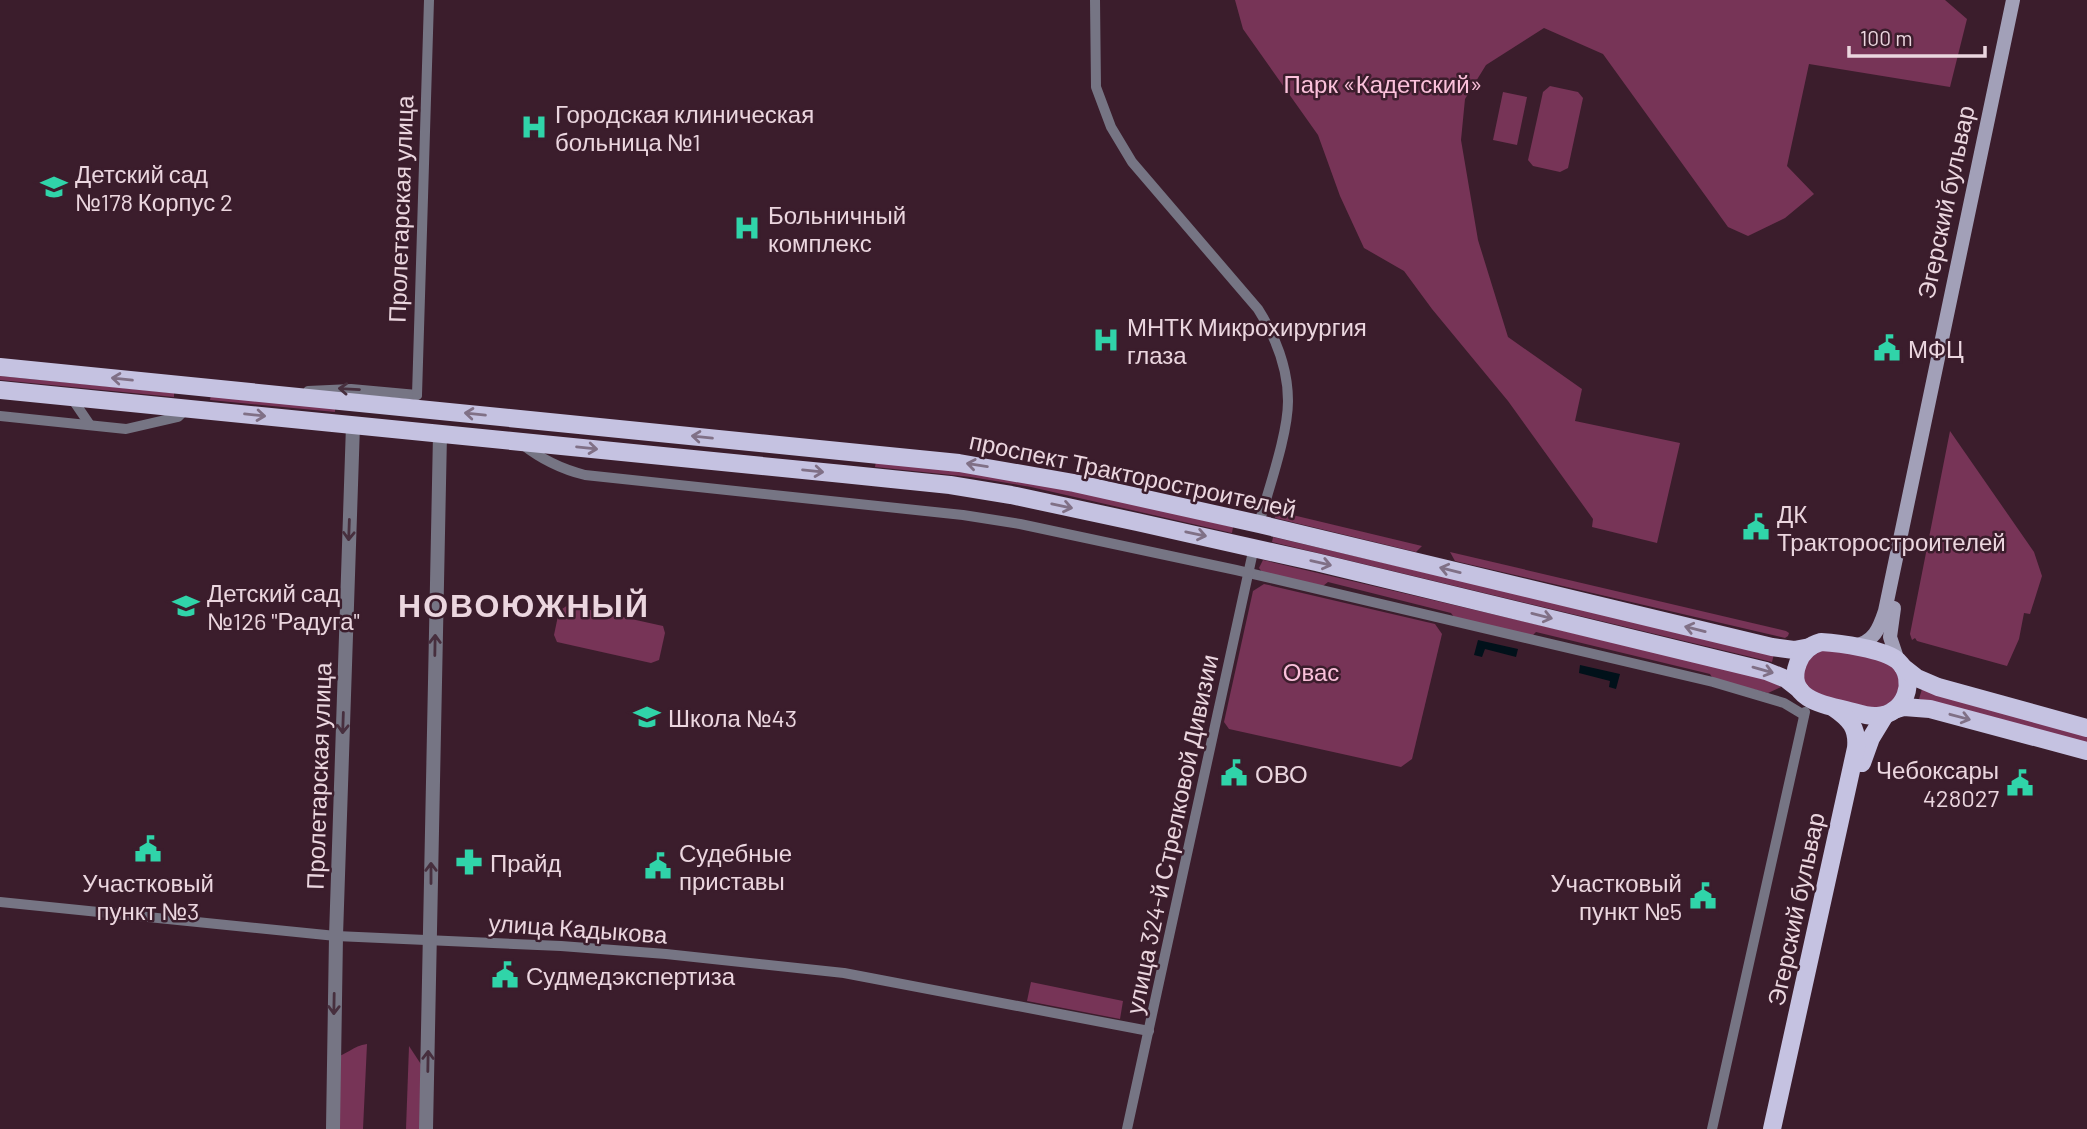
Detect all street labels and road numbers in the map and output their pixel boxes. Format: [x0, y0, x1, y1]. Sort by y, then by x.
street label: Пролетарская улица [382, 94, 418, 323]
street label: Эгерский бульвар [1910, 103, 1980, 301]
street label: проспект Тракторостроителей [967, 425, 1299, 523]
street label: улица 324-й Стрелковой Дивизии [1119, 652, 1223, 1016]
street label: Пролетарская улица [300, 661, 336, 890]
street label: Эгерский бульвар [1760, 810, 1830, 1008]
street label: улица Кадыкова [488, 907, 669, 949]

